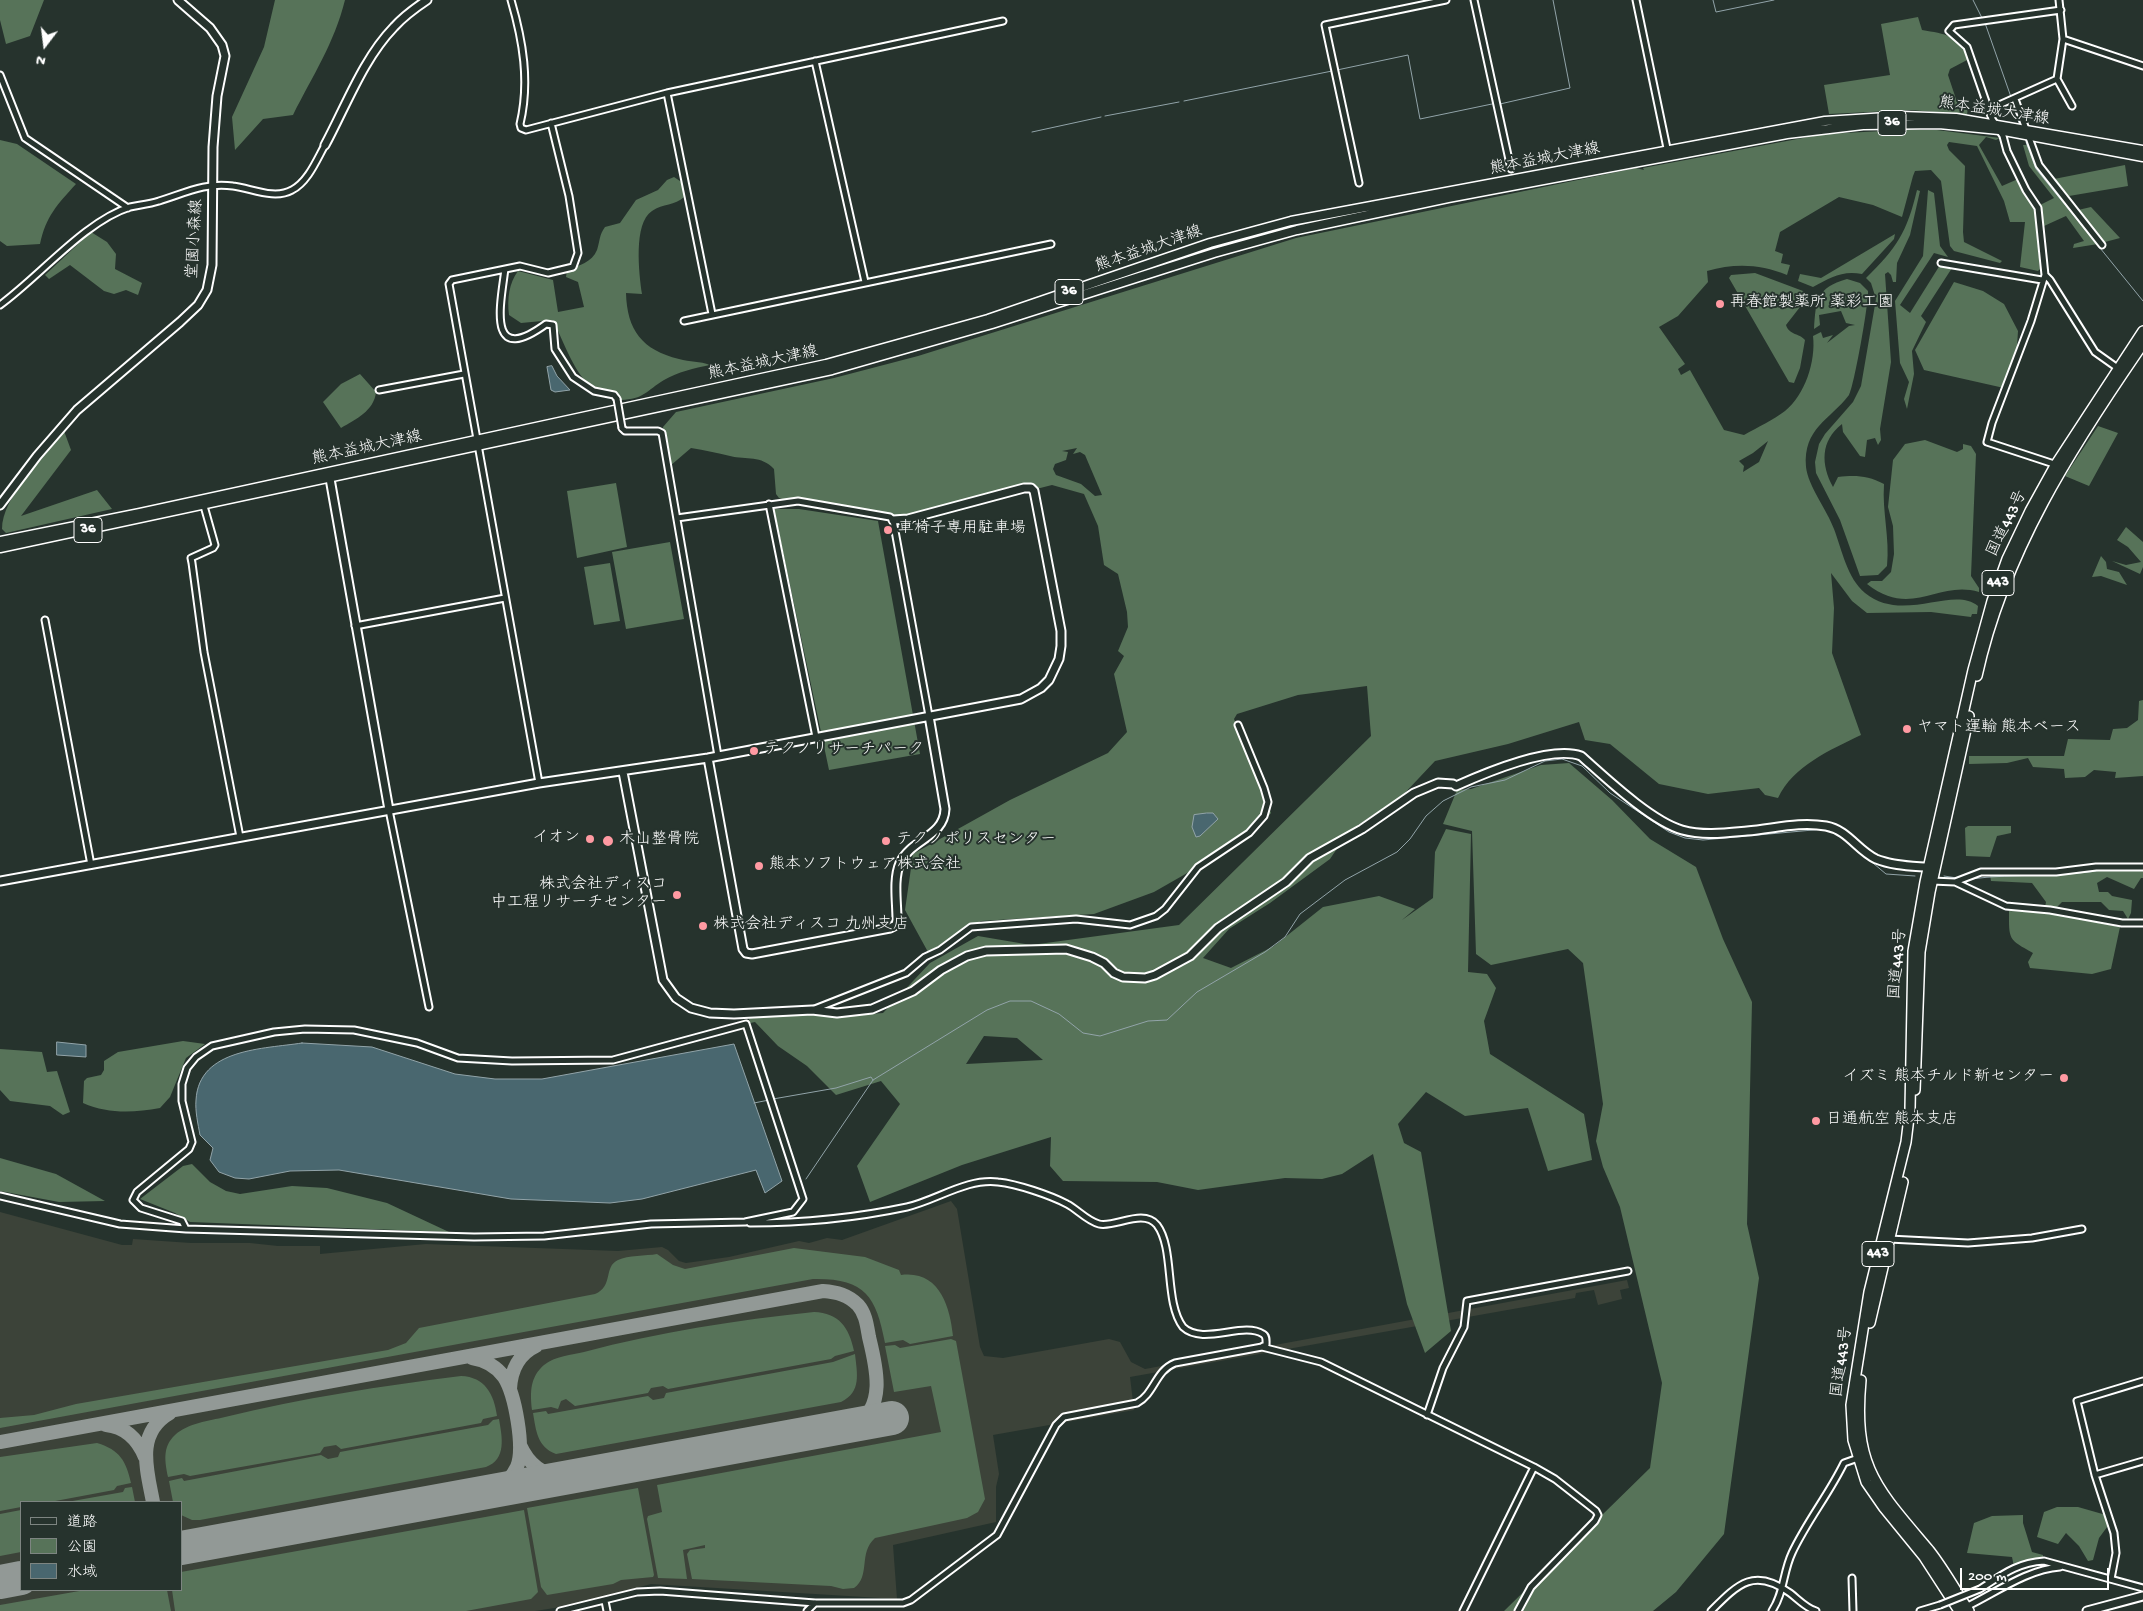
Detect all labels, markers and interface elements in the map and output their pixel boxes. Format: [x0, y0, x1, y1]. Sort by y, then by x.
north arrow [20, 20, 70, 70]
text: N [34, 51, 48, 69]
street label: 熊本益城大津線 [1937, 94, 2051, 130]
road number: 36 [1878, 110, 1906, 136]
street label: 熊本益城大津線 [1488, 140, 1602, 180]
street label: 堂園小森線 [184, 199, 208, 279]
street label: 熊本益城大津線 [1093, 223, 1205, 277]
road number: 36 [1055, 280, 1083, 304]
place label: 再春館製薬所 薬彩工園 [1730, 294, 1894, 314]
marker: 再春館製薬所 薬彩工園 [1714, 298, 1726, 310]
street label: 熊本益城大津線 [706, 343, 820, 385]
street label: 熊本益城大津線 [310, 428, 424, 470]
street label: 国道443号 [1984, 488, 2032, 560]
road number: 36 [74, 518, 102, 542]
place label: 車椅子専用駐車場 [898, 520, 1026, 540]
marker: 車椅子専用駐車場 [882, 524, 894, 536]
road number: 443 [1982, 570, 2014, 596]
place label: ヤマト運輸 熊本ベース [1917, 719, 2081, 739]
marker: ヤマト運輸 熊本ベース [1901, 723, 1913, 735]
place label: テクノリサーチパーク [764, 741, 924, 761]
marker: テクノリサーチパーク [748, 745, 760, 757]
place label: イオン [532, 829, 580, 849]
place label: 木山整骨院 [619, 831, 699, 851]
place label: テクノポリスセンター [896, 831, 1056, 851]
marker: イオン [584, 833, 596, 845]
marker: 木山整骨院 [601, 834, 615, 848]
marker: テクノポリスセンター [880, 835, 892, 847]
place label: 熊本ソフトウェア株式会社 [769, 856, 961, 876]
marker: 熊本ソフトウェア株式会社 [753, 860, 765, 872]
place label: 株式会社ディスコ 中工程リサーチセンター [491, 876, 667, 914]
marker: 株式会社ディスコ 中工程リサーチセンター [671, 889, 683, 901]
place label: 株式会社ディスコ 九州支店 [713, 916, 909, 936]
marker: 株式会社ディスコ 九州支店 [697, 920, 709, 932]
street label: 国道443号 [1886, 928, 1912, 1000]
place label: イズミ 熊本チルド新センター [1842, 1068, 2054, 1088]
marker: イズミ 熊本チルド新センター [2058, 1072, 2070, 1084]
place label: 日通航空 熊本支店 [1826, 1111, 1958, 1131]
marker: 日通航空 熊本支店 [1810, 1115, 1822, 1127]
road number: 443 [1862, 1242, 1894, 1266]
street label: 国道443号 [1829, 1325, 1857, 1399]
legend [20, 1501, 182, 1591]
text: 道路 [67, 1514, 97, 1532]
text: 公園 [67, 1539, 97, 1557]
scale bar [1963, 1558, 2112, 1590]
text: 水域 [67, 1564, 97, 1582]
text: 200 m [1968, 1568, 2007, 1586]

